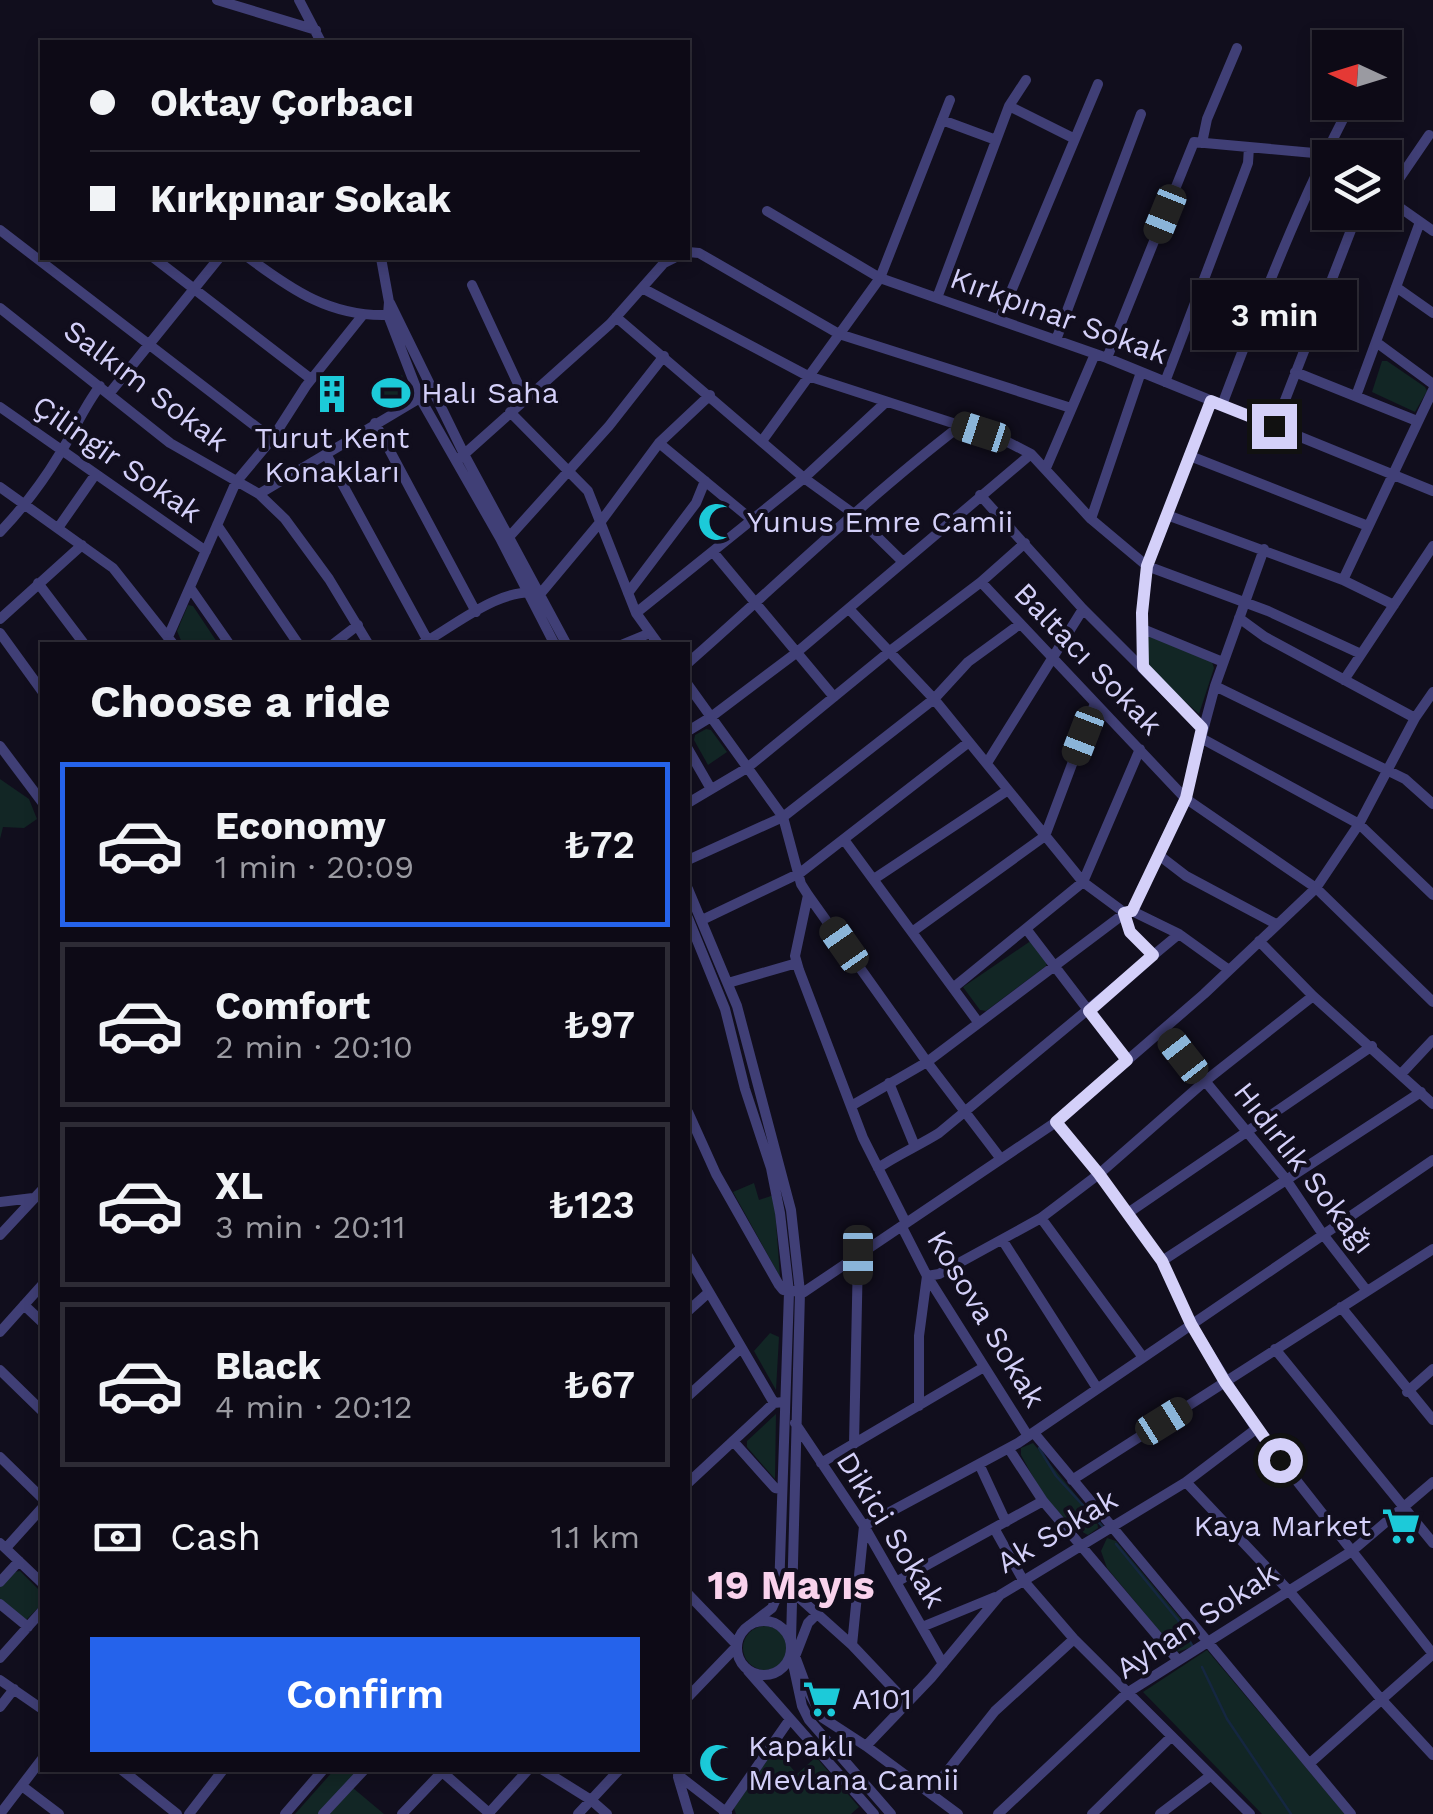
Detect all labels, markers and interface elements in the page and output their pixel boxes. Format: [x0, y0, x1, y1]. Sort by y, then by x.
north arrow [1312, 30, 1402, 120]
map controls [1312, 30, 1402, 230]
text: Oktay Çorbacı [150, 81, 414, 125]
button: layers [1312, 140, 1402, 230]
text: Kırkpınar Sokak [150, 177, 451, 221]
car [1140, 181, 1190, 247]
street label: Kırkpınar Sokak [946, 260, 1173, 371]
callout: 3 min [1192, 281, 1356, 351]
text: 3 min [1231, 296, 1318, 334]
street label: Salkım Sokak [57, 312, 235, 459]
sports icon: Halı Saha [370, 372, 412, 414]
building icon: Turut Kent Konakları [311, 373, 353, 415]
place label: Halı Saha [421, 375, 559, 410]
street label: Çilingir Sokak [26, 387, 208, 530]
route end [1252, 404, 1297, 449]
car [948, 408, 1014, 456]
place label: Turut Kent Konakları [255, 420, 410, 489]
mosque icon: Yunus Emre Camii [696, 501, 738, 543]
place label: Yunus Emre Camii [747, 504, 1013, 539]
street label: Baltacı Sokak [1007, 575, 1170, 742]
text: Choose a ride [90, 675, 390, 728]
car [1058, 703, 1108, 769]
icon: car [95, 800, 185, 890]
text: Economy [215, 804, 386, 848]
text: ₺72 [564, 823, 635, 867]
text: 1 min · 20:09 [215, 848, 414, 886]
car [815, 912, 873, 978]
icon: car [95, 980, 185, 1070]
text: Comfort [215, 984, 370, 1028]
text: ₺97 [564, 1003, 635, 1047]
car [1153, 1023, 1213, 1089]
text: 2 min · 20:10 [215, 1028, 413, 1066]
street label: Hıdırlık Sokağı [1227, 1075, 1382, 1260]
icon: car [95, 1160, 185, 1250]
text: XL [215, 1164, 263, 1208]
text: ₺123 [548, 1183, 635, 1227]
text: 3 min · 20:11 [215, 1208, 405, 1246]
street label: Kosova Sokak [920, 1224, 1053, 1413]
car [843, 1225, 873, 1285]
icon: car [95, 1340, 185, 1430]
text: Black [215, 1344, 321, 1388]
text: ₺67 [564, 1363, 635, 1407]
text: 4 min · 20:12 [215, 1388, 413, 1426]
car [1131, 1392, 1197, 1450]
route start [1258, 1438, 1303, 1483]
street label: Dikici Sokak [830, 1445, 953, 1614]
street label: Ak Sokak [990, 1481, 1123, 1580]
supermarket icon: Kaya Market [1380, 1505, 1422, 1547]
place label: Kaya Market [1193, 1508, 1371, 1543]
icon: cash [90, 1510, 145, 1565]
text: Cash [170, 1515, 261, 1559]
text: 1.1 km [551, 1518, 640, 1556]
street label: Ayhan Sokak [1109, 1555, 1284, 1686]
district label: 19 Mayıs [708, 1562, 874, 1609]
button: Confirm [90, 1637, 640, 1752]
supermarket icon: A101 [801, 1678, 843, 1720]
place label: A101 [852, 1681, 912, 1716]
place label: Kapaklı Mevlana Camii [748, 1728, 959, 1797]
mosque icon: Kapaklı Mevlana Camii [697, 1742, 739, 1784]

